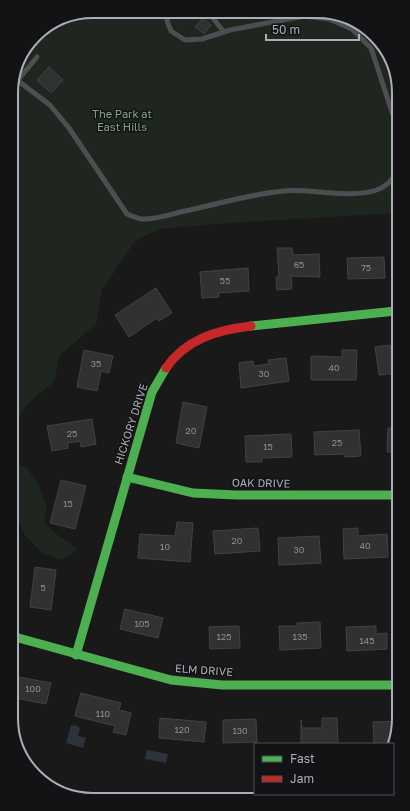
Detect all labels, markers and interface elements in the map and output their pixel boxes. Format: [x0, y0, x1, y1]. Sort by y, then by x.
scale bar [266, 16, 359, 42]
text: 50 m [272, 22, 300, 37]
park label: The Park at East Hills [92, 107, 152, 133]
house number: 65 [294, 259, 304, 270]
house number: 75 [361, 262, 371, 273]
house number: 55 [220, 275, 230, 286]
house number: 35 [91, 358, 101, 369]
house number: 40 [328, 362, 340, 373]
house number: 30 [259, 368, 270, 379]
street label: HICKORY DRIVE [111, 381, 150, 466]
house number: 20 [186, 425, 197, 436]
house number: 25 [67, 428, 77, 439]
house number: 25 [332, 437, 342, 448]
house number: 15 [263, 441, 273, 452]
street label: OAK DRIVE [232, 475, 291, 490]
house number: 15 [63, 498, 73, 509]
house number: 20 [232, 535, 243, 546]
house number: 40 [359, 540, 371, 551]
house number: 10 [160, 541, 170, 552]
house number: 30 [294, 544, 305, 555]
house number: 5 [40, 582, 46, 593]
house number: 105 [134, 618, 150, 629]
house number: 125 [217, 631, 231, 642]
house number: 135 [293, 631, 307, 642]
house number: 145 [359, 635, 375, 646]
street label: ELM DRIVE [175, 661, 234, 678]
house number: 100 [25, 683, 41, 694]
house number: 110 [96, 708, 111, 719]
house number: 120 [174, 724, 190, 735]
house number: 130 [232, 725, 248, 736]
legend [254, 743, 394, 795]
text: Fast [290, 751, 315, 766]
text: Jam [290, 771, 314, 786]

